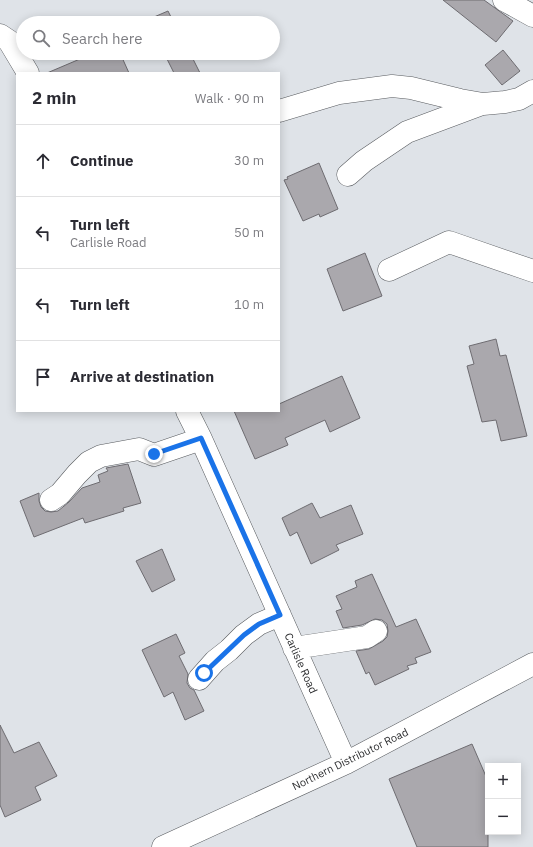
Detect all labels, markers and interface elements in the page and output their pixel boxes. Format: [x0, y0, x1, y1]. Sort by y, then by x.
search box [16, 16, 280, 60]
icon: search [30, 27, 52, 49]
text: Search here [62, 29, 142, 48]
text: 2 min [32, 87, 76, 109]
text: Walk · 90 m [195, 90, 264, 107]
icon: ahead [32, 150, 54, 172]
text: Continue [70, 151, 134, 170]
text: 30 m [234, 152, 264, 169]
text: Turn left [70, 215, 130, 234]
icon: left [32, 222, 54, 244]
text: 50 m [234, 224, 264, 241]
text: Carlisle Road [70, 234, 147, 251]
icon: left [32, 294, 54, 316]
text: Turn left [70, 295, 130, 314]
text: 10 m [234, 296, 264, 313]
icon: arrive [32, 366, 54, 388]
text: Arrive at destination [70, 367, 214, 386]
route end [145, 445, 163, 463]
street label: Carlisle Road [281, 631, 321, 695]
route start [195, 664, 213, 682]
street label: Northern Distributor Road [290, 725, 410, 793]
map controls [485, 763, 521, 835]
button: + [485, 763, 521, 799]
button: − [485, 799, 521, 835]

